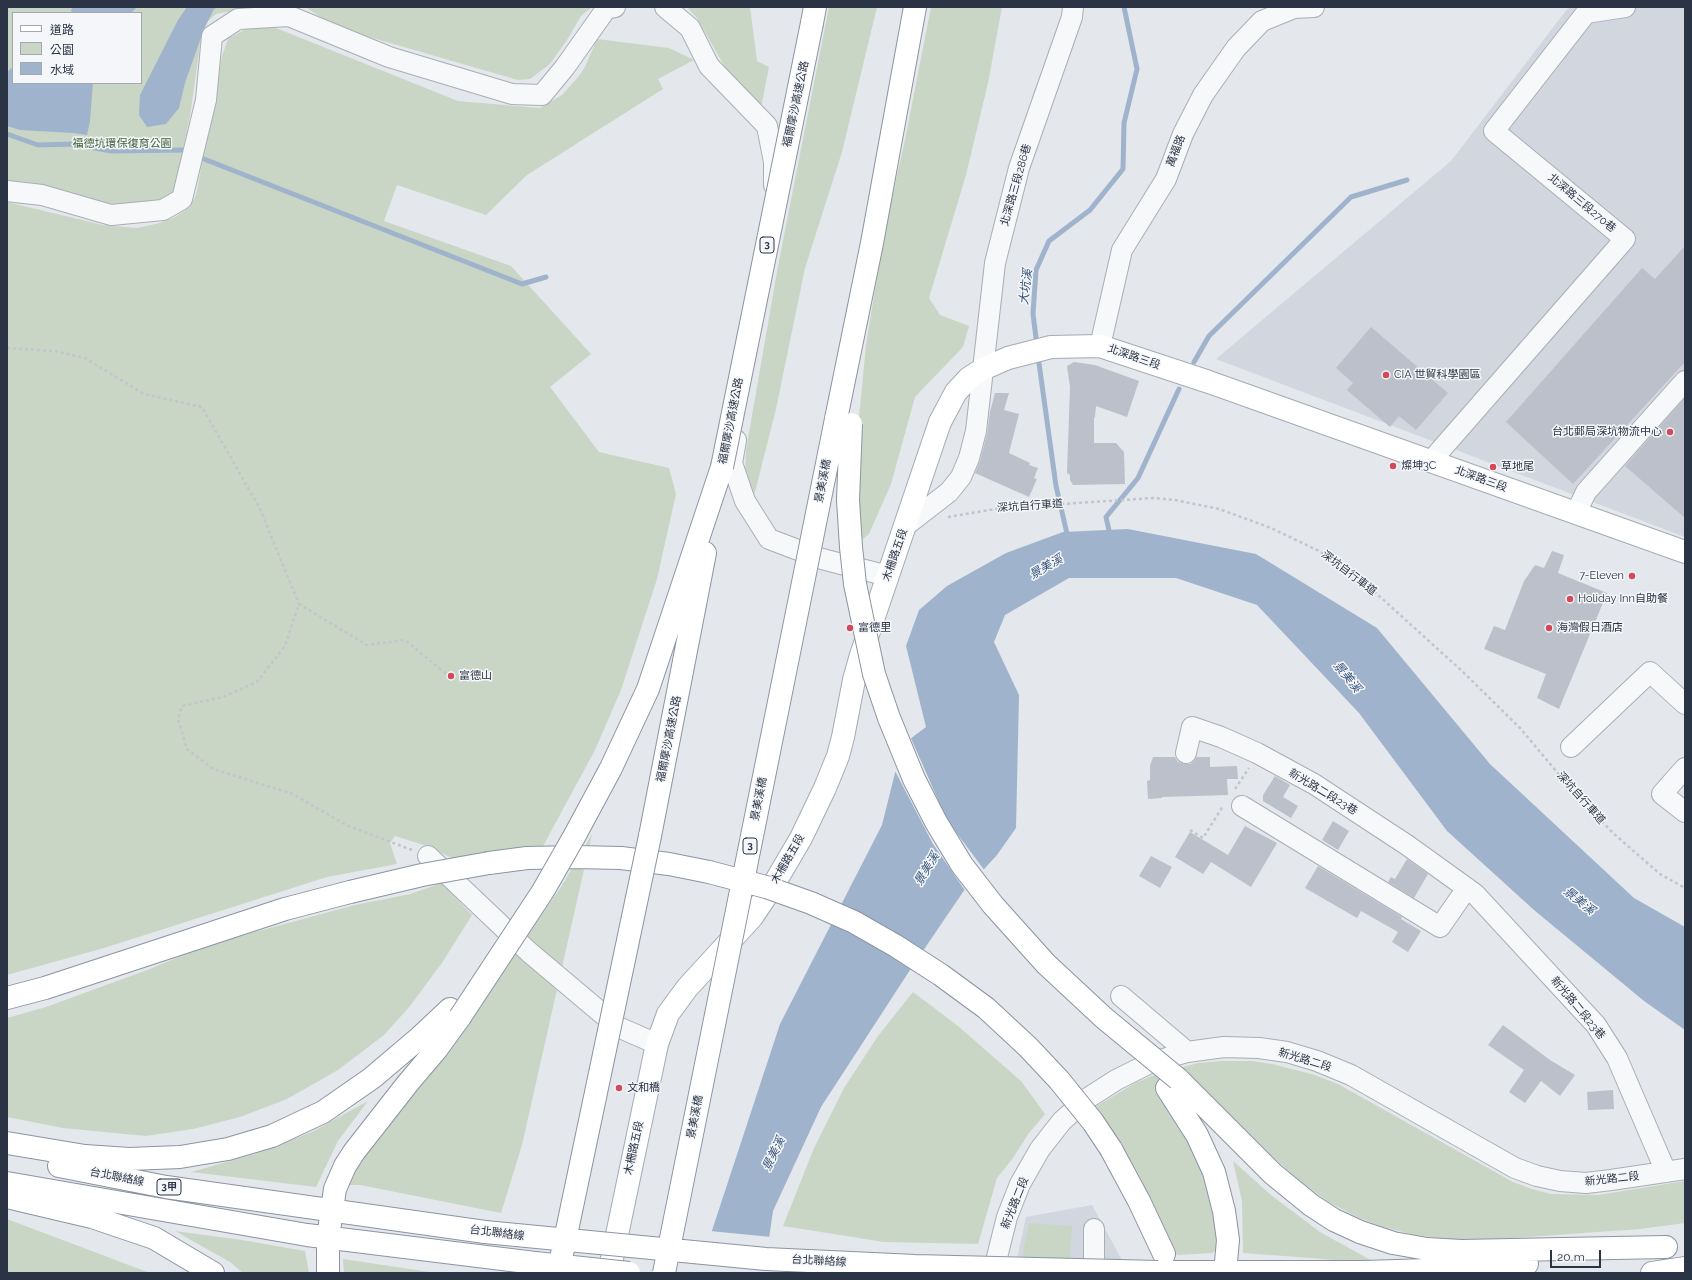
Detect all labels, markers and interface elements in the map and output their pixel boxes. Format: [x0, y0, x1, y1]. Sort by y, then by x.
legend [12, 12, 142, 84]
text: 道路 [50, 23, 74, 37]
text: 公園 [50, 43, 74, 57]
street label: 福爾摩沙高速公路 [780, 60, 812, 148]
text: 水域 [50, 63, 74, 77]
street label: 萬福路 [1164, 133, 1188, 169]
park label: 福德坑環保復育公園 [73, 137, 171, 151]
street label: 北深路三段286巷 [998, 142, 1034, 228]
street label: 北深路三段270巷 [1545, 171, 1619, 235]
road number: 3 [760, 237, 774, 253]
water label: 大坑溪 [1017, 268, 1035, 306]
street label: 北深路三段 [1106, 342, 1162, 372]
place label: CIA 世貿科學園區 [1394, 368, 1481, 382]
marker: CIA 世貿科學園區 [1381, 370, 1391, 380]
street label: 福爾摩沙高速公路 [716, 377, 746, 465]
place label: 台北郵局深坑物流中心 [1552, 425, 1662, 439]
marker: 台北郵局深坑物流中心 [1665, 427, 1675, 437]
street label: 景美溪橋 [812, 458, 834, 504]
place label: 燦坤3C [1401, 459, 1436, 473]
place label: 草地尾 [1501, 460, 1534, 474]
marker: 燦坤3C [1388, 461, 1398, 471]
marker: 草地尾 [1488, 462, 1498, 472]
street label: 北深路三段 [1453, 463, 1509, 495]
street label: 深坑自行車道 [997, 497, 1063, 515]
street label: 木柵路五段 [880, 527, 910, 583]
street label: 深坑自行車道 [1319, 548, 1379, 598]
water label: 景美溪 [1027, 552, 1065, 582]
place label: 7-Eleven [1579, 569, 1624, 583]
marker: 7-Eleven [1627, 571, 1637, 581]
place label: Holiday Inn自助餐 [1578, 592, 1668, 606]
marker: Holiday Inn自助餐 [1565, 594, 1575, 604]
place label: 富德里 [858, 621, 891, 635]
place label: 海灣假日酒店 [1557, 621, 1623, 635]
marker: 富德里 [845, 623, 855, 633]
marker: 海灣假日酒店 [1544, 623, 1554, 633]
water label: 景美溪 [1330, 659, 1364, 695]
place label: 富德山 [459, 669, 492, 683]
marker: 富德山 [446, 671, 456, 681]
street label: 福爾摩沙高速公路 [654, 695, 684, 783]
street label: 新光路二段23巷 [1286, 766, 1360, 818]
street label: 深坑自行車道 [1554, 769, 1608, 827]
street label: 景美溪橋 [748, 776, 770, 822]
street label: 木柵路五段 [769, 832, 807, 886]
road number: 3 [743, 838, 757, 854]
water label: 景美溪 [912, 850, 942, 888]
water label: 景美溪 [1560, 884, 1598, 918]
street label: 新光路二段23巷 [1548, 974, 1608, 1042]
street label: 新光路二段 [1277, 1046, 1333, 1074]
place label: 文和橋 [627, 1081, 660, 1095]
marker: 文和橋 [614, 1083, 624, 1093]
street label: 景美溪橋 [684, 1094, 706, 1140]
street label: 木柵路五段 [622, 1120, 646, 1176]
water label: 景美溪 [760, 1135, 788, 1173]
street label: 台北聯絡線 [89, 1165, 145, 1189]
street label: 新光路二段 [1584, 1170, 1640, 1188]
street label: 新光路二段 [999, 1175, 1031, 1231]
road number: 3甲 [157, 1179, 181, 1195]
street label: 台北聯絡線 [469, 1223, 525, 1243]
scale bar [1552, 1242, 1603, 1268]
text: 20 m [1557, 1250, 1585, 1264]
street label: 台北聯絡線 [791, 1253, 847, 1269]

